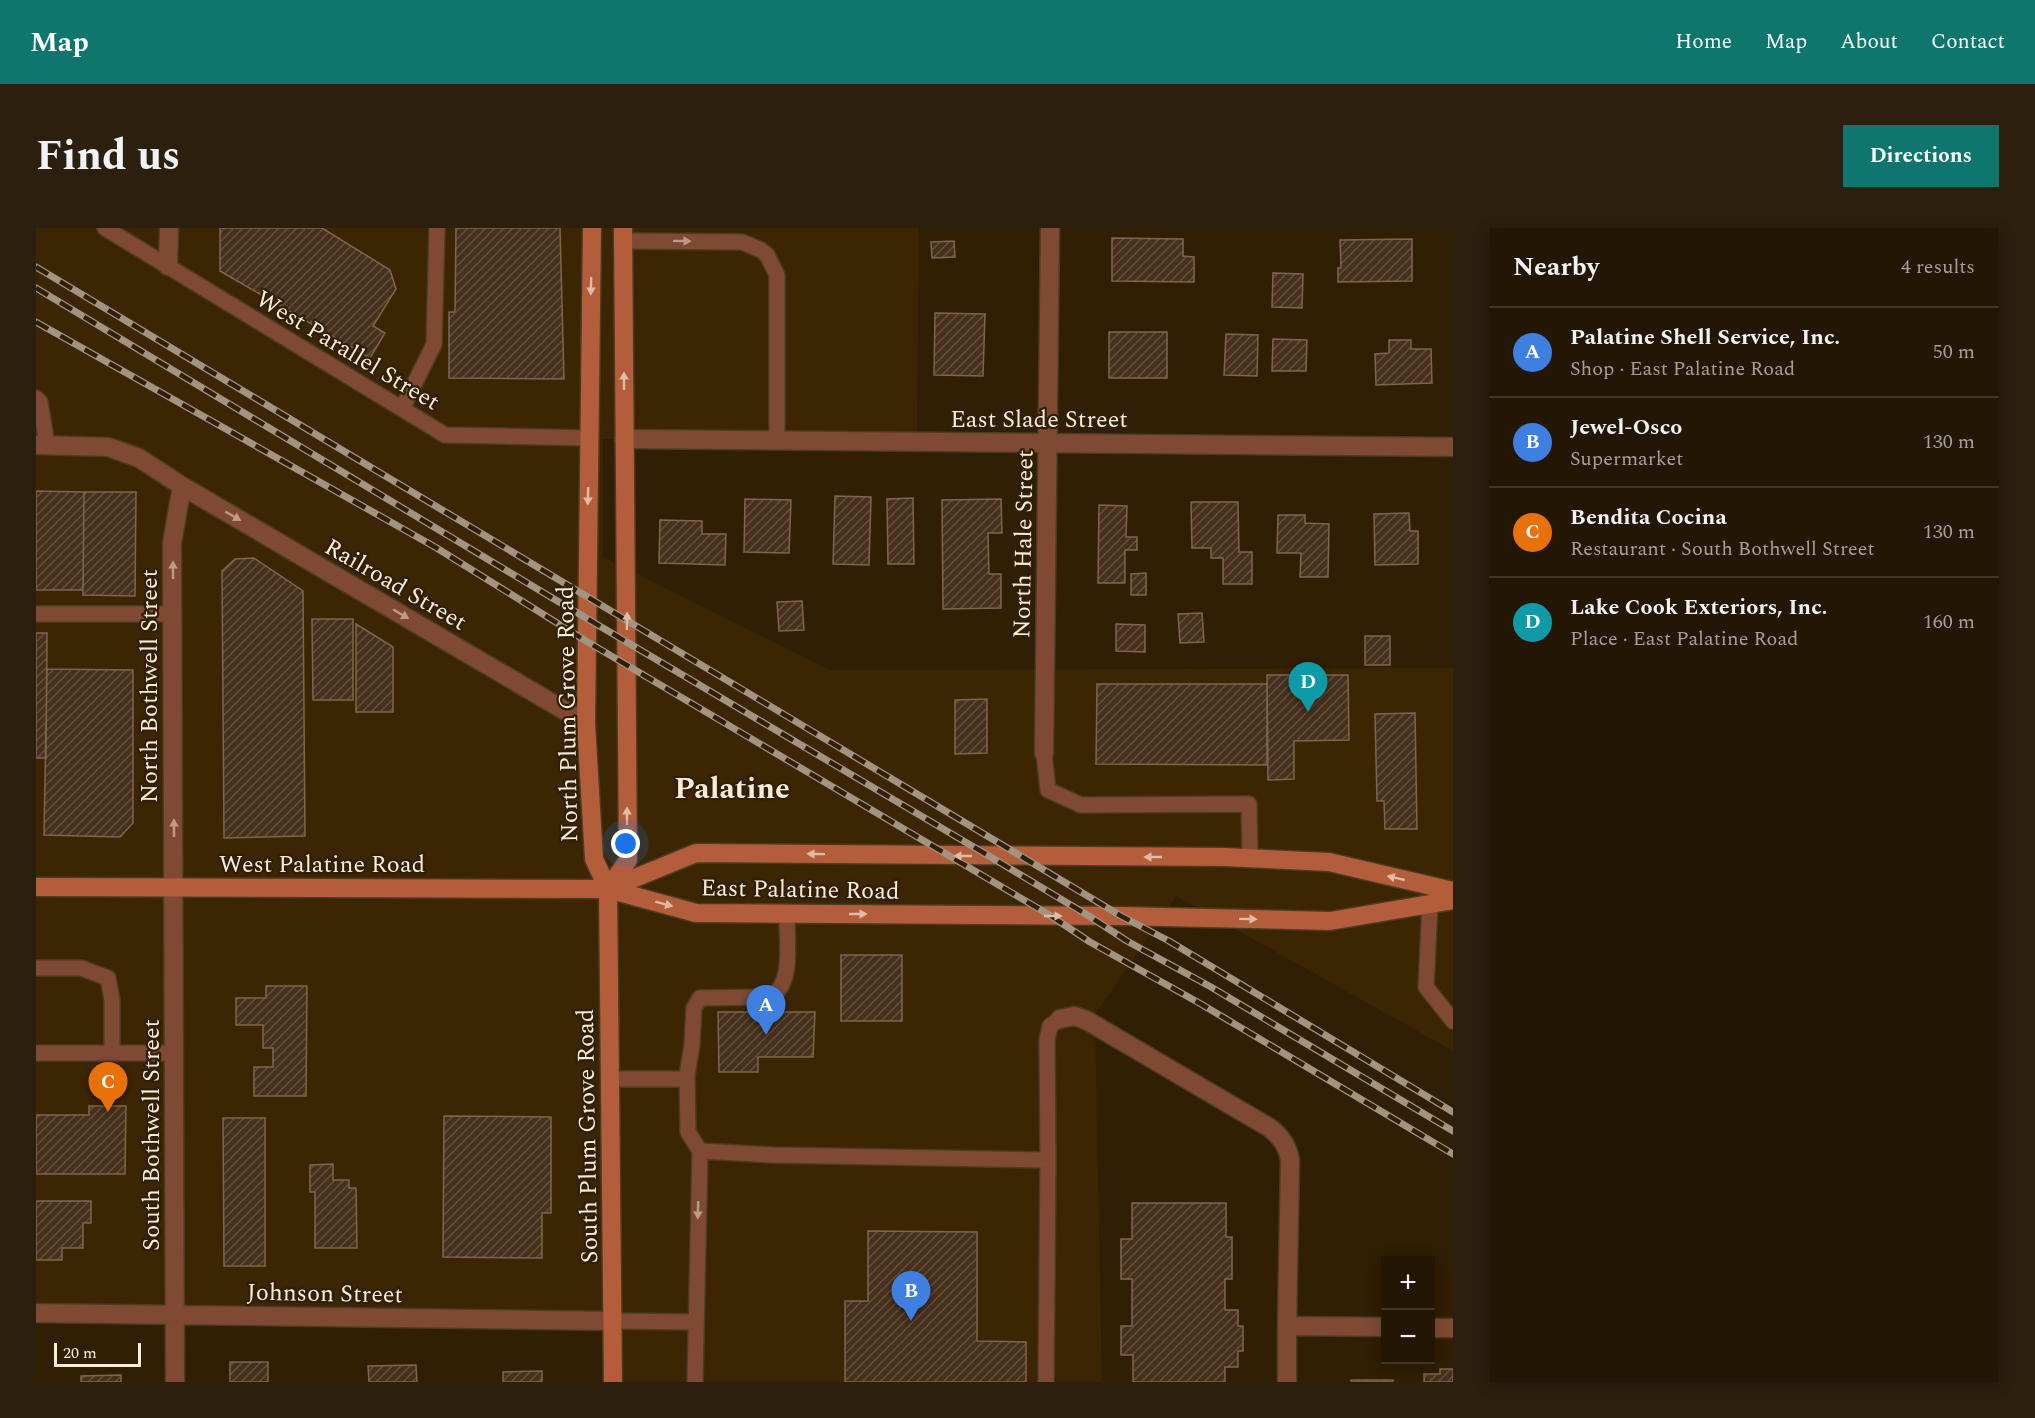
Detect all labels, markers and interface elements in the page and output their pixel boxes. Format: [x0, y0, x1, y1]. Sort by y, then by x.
text: Map [30, 21, 89, 64]
text: Home [1675, 26, 1732, 58]
text: Map [1765, 26, 1807, 58]
text: About [1840, 26, 1898, 58]
text: Contact [1931, 26, 2005, 58]
text: Find us [36, 125, 180, 188]
button: Directions [1843, 125, 1999, 187]
one-way arrow [672, 236, 691, 246]
text: Nearby [1513, 247, 1599, 287]
text: 4 results [1901, 252, 1975, 282]
one-way arrow [586, 277, 596, 296]
street label: West Parallel Street [249, 282, 446, 420]
text: Palatine Shell Service, Inc. [1570, 321, 1840, 354]
text: A [1525, 337, 1540, 367]
text: 50 m [1933, 337, 1975, 367]
text: Shop · East Palatine Road [1570, 354, 1795, 384]
one-way arrow [619, 371, 629, 390]
street label: East Slade Street [950, 402, 1128, 438]
text: Jewel-Osco [1570, 411, 1682, 444]
text: B [1525, 427, 1540, 457]
text: 130 m [1923, 427, 1975, 457]
text: Supermarket [1570, 444, 1683, 474]
street label: North Hale Street [1004, 449, 1044, 639]
one-way arrow [583, 487, 593, 506]
text: Bendita Cocina [1570, 501, 1727, 534]
one-way arrow [225, 510, 241, 521]
text: C [1525, 517, 1540, 547]
text: 130 m [1923, 517, 1975, 547]
street label: Railroad Street [318, 529, 473, 640]
text: Restaurant · South Bothwell Street [1570, 534, 1874, 564]
one-way arrow [168, 561, 177, 580]
street label: North Bothwell Street [132, 569, 168, 803]
street label: North Plum Grove Road [548, 585, 588, 843]
text: Lake Cook Exteriors, Inc. [1570, 591, 1828, 624]
text: D [1524, 607, 1541, 637]
text: 160 m [1923, 607, 1975, 637]
one-way arrow [393, 609, 409, 620]
one-way arrow [622, 611, 632, 630]
text: Place · East Palatine Road [1570, 624, 1798, 654]
pin: D [1288, 662, 1328, 712]
district label: Palatine [674, 766, 790, 812]
one-way arrow [622, 806, 632, 825]
one-way arrow [169, 819, 178, 838]
your location [611, 829, 640, 858]
street label: West Palatine Road [219, 847, 425, 883]
one-way arrow [807, 849, 826, 859]
one-way arrow [953, 851, 972, 861]
one-way arrow [1143, 852, 1162, 862]
street label: East Palatine Road [700, 870, 900, 910]
one-way arrow [1386, 873, 1405, 882]
one-way arrow [655, 900, 673, 910]
one-way arrow [848, 910, 867, 919]
one-way arrow [1043, 911, 1062, 921]
one-way arrow [1238, 914, 1257, 924]
pin: A [746, 986, 786, 1035]
street label: South Plum Grove Road [568, 1008, 608, 1264]
street label: South Bothwell Street [134, 1019, 170, 1251]
pin: C [88, 1062, 128, 1112]
one-way arrow [694, 1200, 703, 1219]
map controls [1381, 1256, 1435, 1364]
button: + [1381, 1256, 1435, 1310]
pin: B [892, 1272, 930, 1321]
street label: Johnson Street [247, 1275, 403, 1313]
button: − [1381, 1310, 1435, 1364]
scale bar [54, 1340, 141, 1368]
text: 20 m [63, 1341, 97, 1365]

